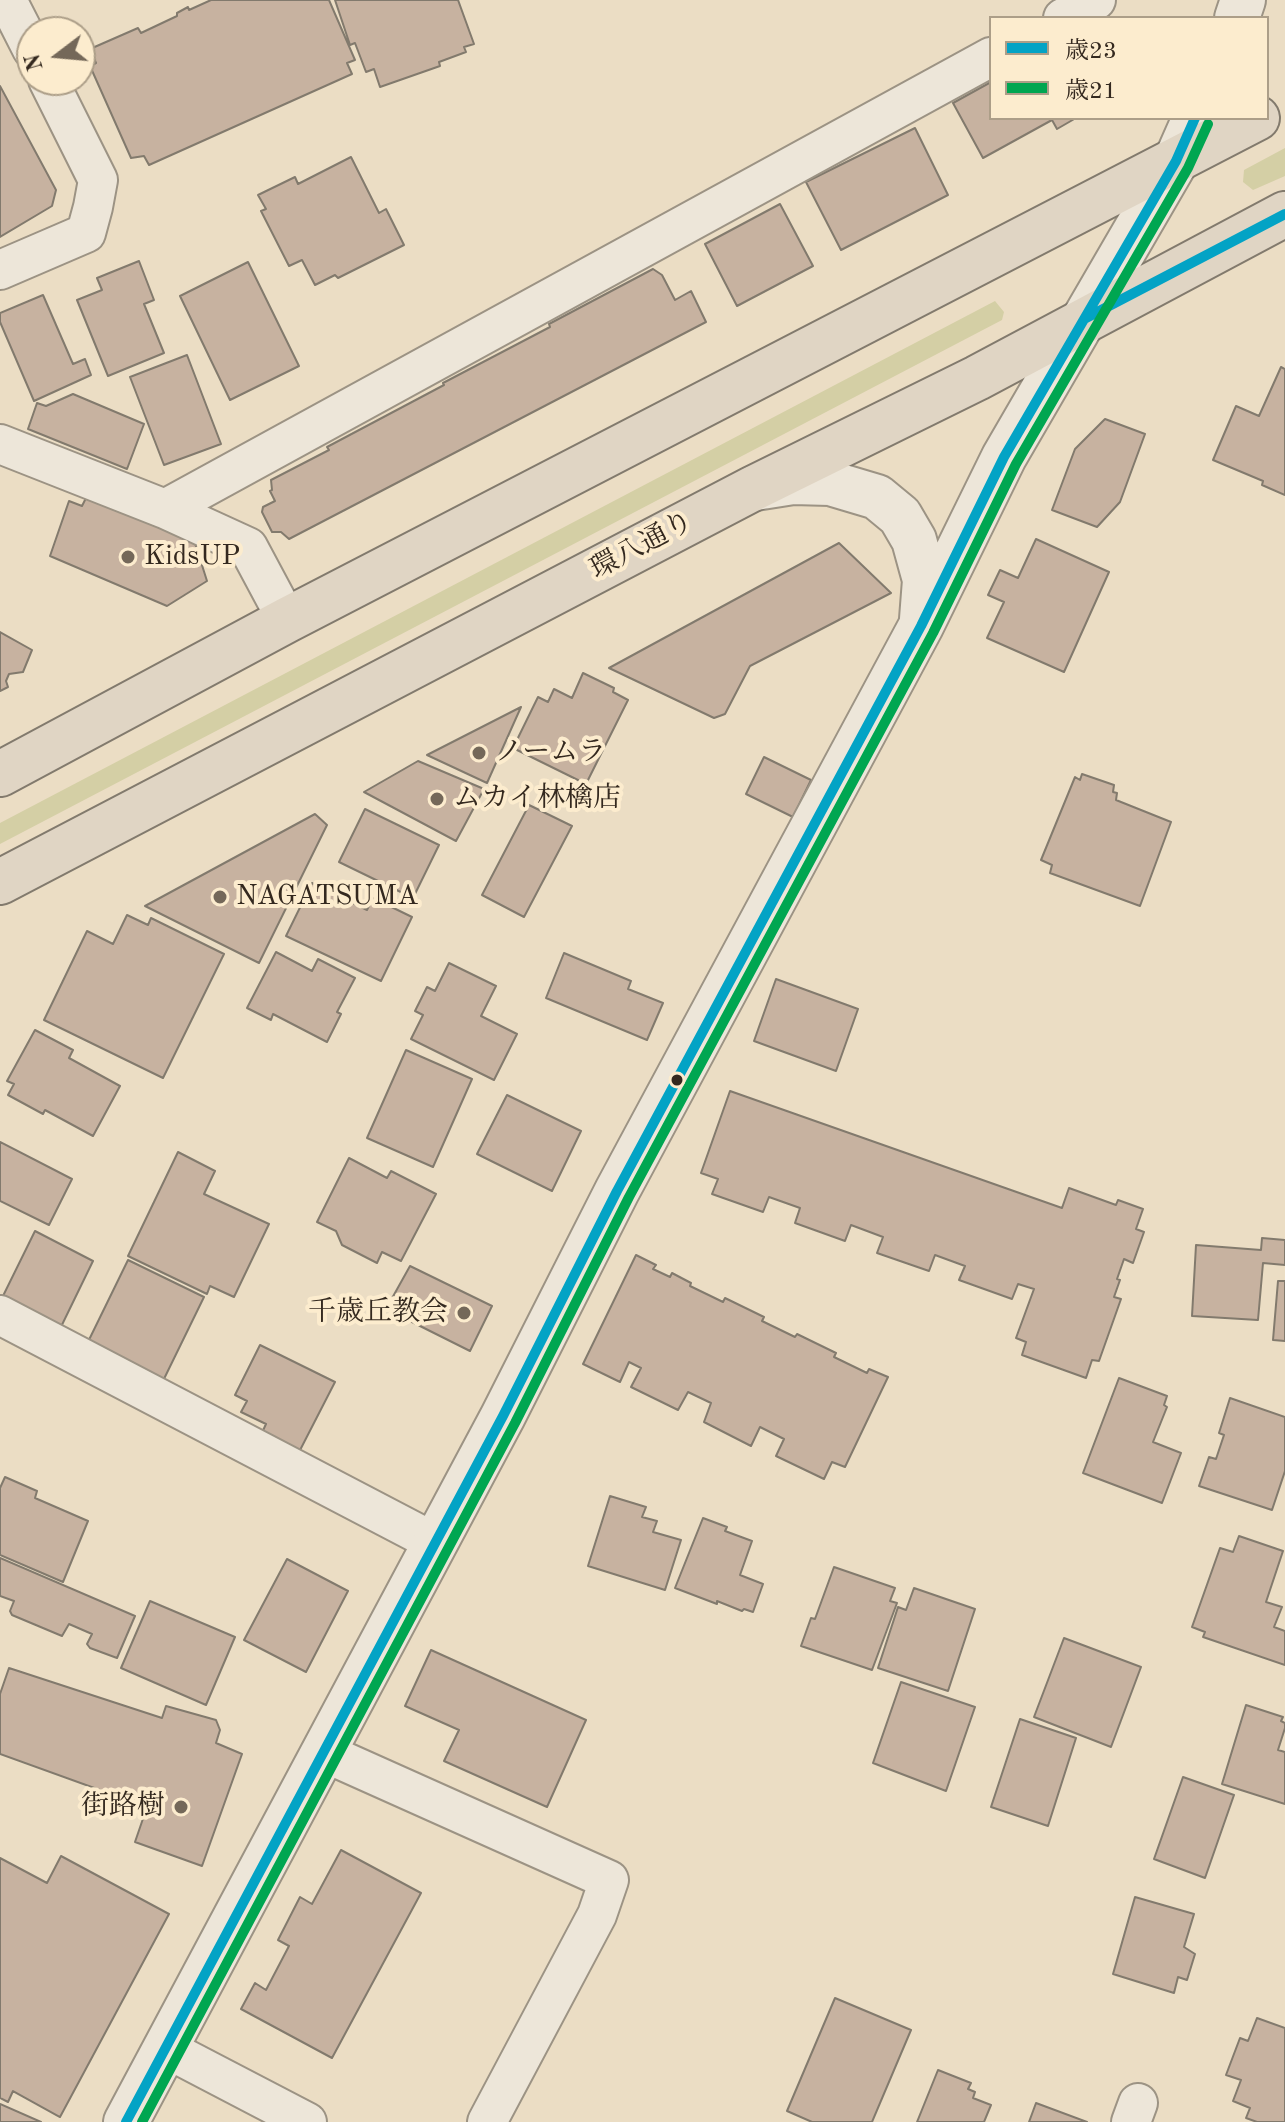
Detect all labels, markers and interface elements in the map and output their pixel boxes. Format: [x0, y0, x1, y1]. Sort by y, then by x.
north arrow [16, 16, 96, 96]
legend [989, 16, 1269, 120]
text: 歳23 [1065, 40, 1117, 64]
text: N [22, 51, 48, 73]
text: 歳21 [1065, 80, 1117, 104]
street label: 環八通り [585, 505, 699, 587]
place label: KidsUP [144, 540, 240, 574]
marker: KidsUP [119, 548, 137, 566]
place label: ノームラ [495, 736, 606, 770]
marker: ノームラ [470, 744, 488, 762]
place label: ムカイ林檎店 [453, 782, 621, 816]
marker: ムカイ林檎店 [428, 790, 446, 808]
place label: NAGATSUMA [236, 880, 418, 914]
marker: NAGATSUMA [211, 888, 229, 906]
unlabelled marker [669, 1072, 685, 1088]
place label: 千歳丘教会 [308, 1296, 448, 1330]
marker: 千歳丘教会 [455, 1304, 473, 1322]
place label: 街路樹 [81, 1790, 165, 1824]
marker: 街路樹 [172, 1798, 190, 1816]

